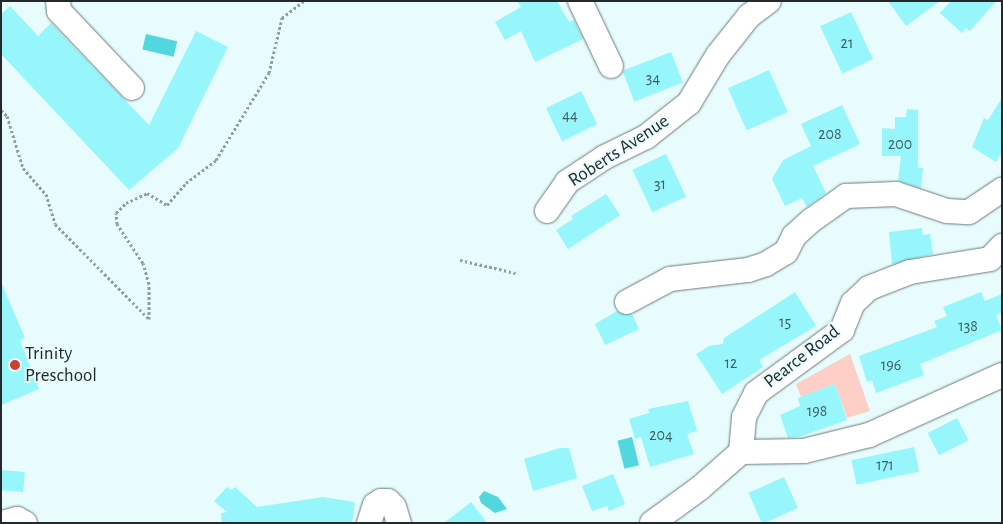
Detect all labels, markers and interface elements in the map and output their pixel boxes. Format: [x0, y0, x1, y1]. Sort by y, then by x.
house number: 21 [841, 33, 853, 53]
house number: 34 [646, 68, 660, 88]
house number: 44 [562, 105, 578, 125]
street label: Roberts Avenue [564, 110, 674, 192]
house number: 208 [818, 124, 842, 144]
house number: 200 [888, 134, 912, 154]
house number: 31 [654, 174, 666, 194]
house number: 15 [779, 312, 791, 332]
house number: 138 [958, 316, 978, 336]
street label: Pearce Road [760, 320, 844, 394]
place label: Trinity Preschool [25, 343, 97, 387]
house number: 12 [725, 353, 737, 373]
house number: 196 [881, 355, 901, 375]
marker: Trinity Preschool [9, 359, 21, 371]
house number: 198 [807, 401, 827, 421]
house number: 204 [649, 425, 673, 445]
house number: 171 [876, 455, 894, 475]

